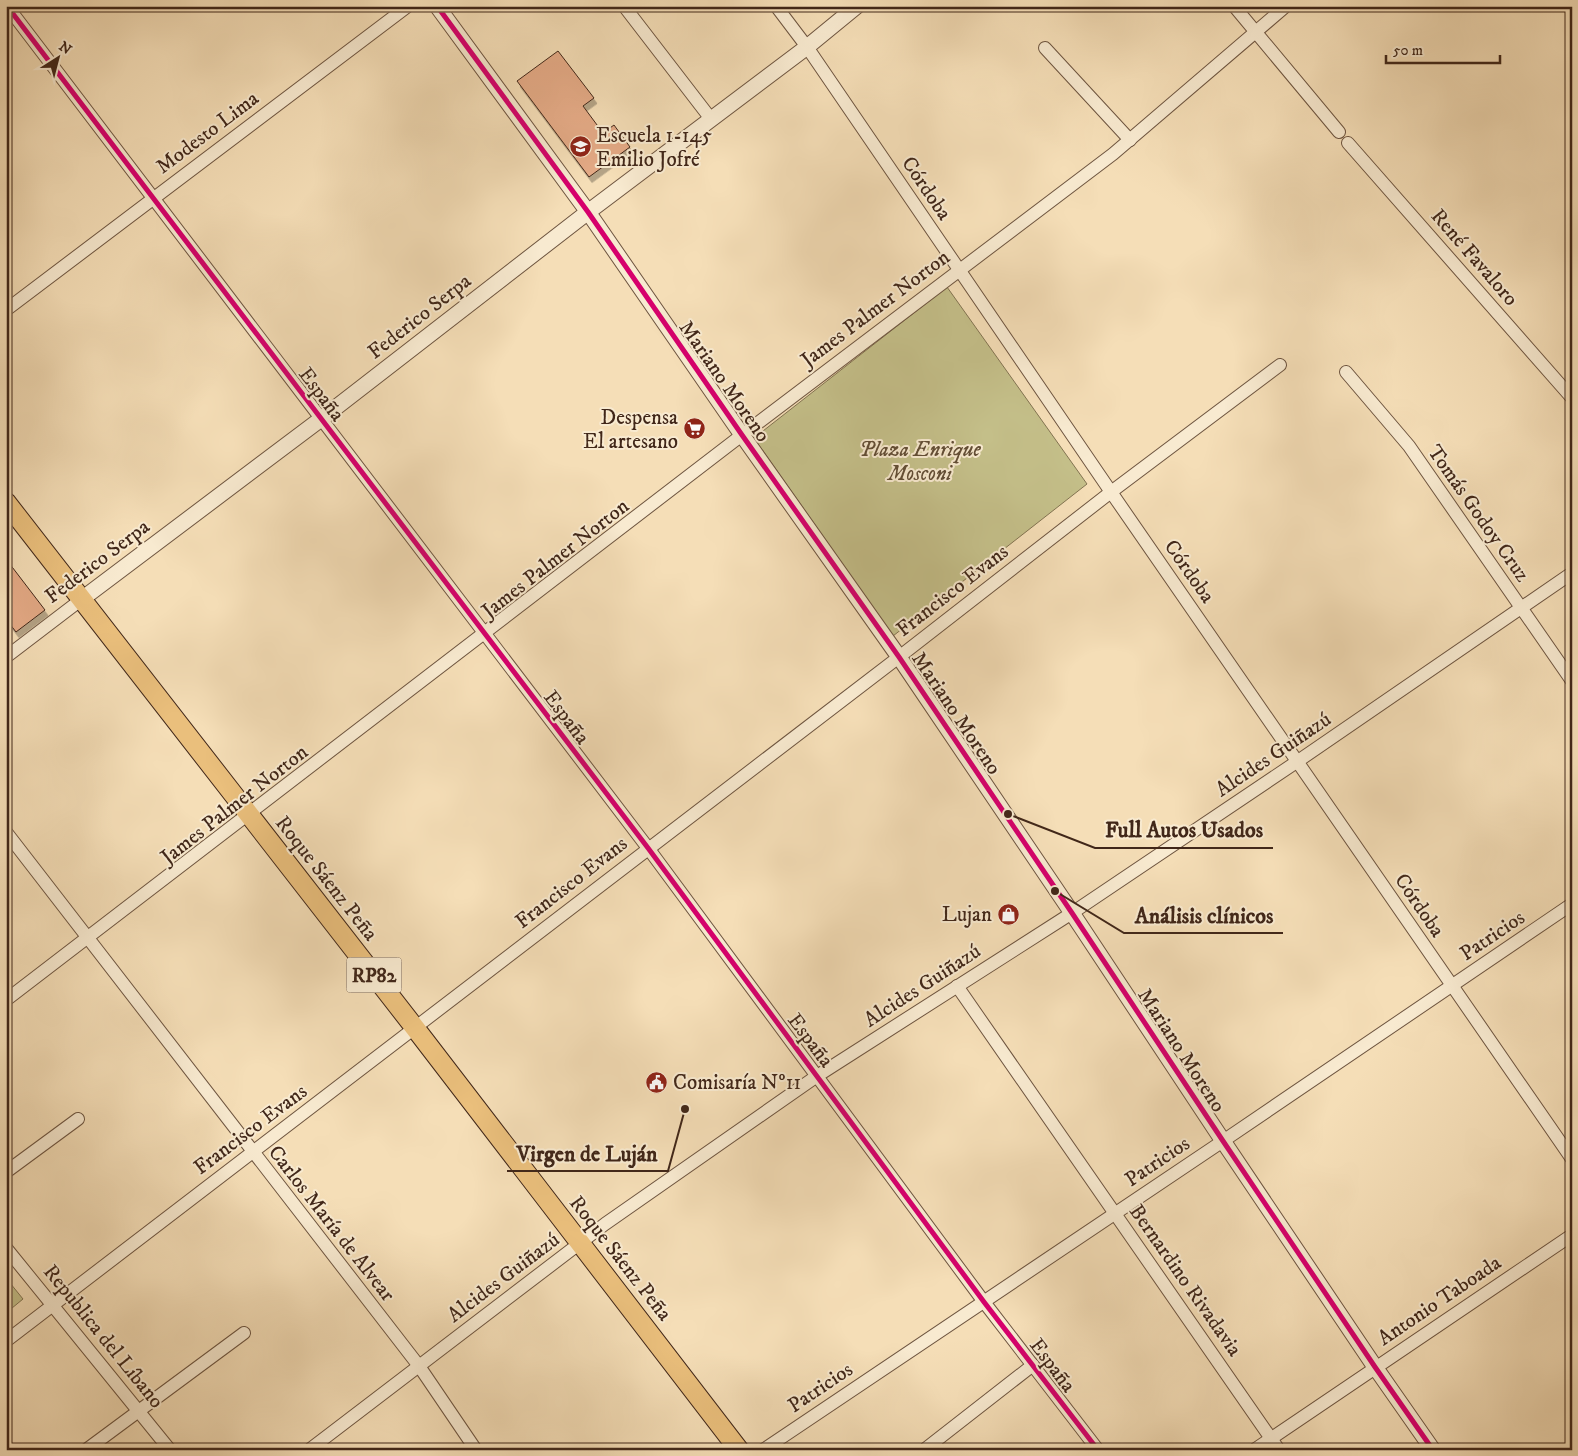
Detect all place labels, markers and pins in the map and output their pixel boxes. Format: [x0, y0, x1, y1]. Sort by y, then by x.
place label: Escuela 1-145 Emilio Jofré [596, 123, 712, 173]
school or university icon: Escuela 1-145 Emilio Jofré [568, 135, 592, 159]
place label: Despensa El artesano [583, 405, 678, 455]
supermarket icon: Despensa El artesano [682, 417, 706, 441]
callout: Full Autos Usados [1095, 811, 1273, 848]
callout: Análisis clínicos [1124, 896, 1283, 933]
place label: Lujan [942, 902, 992, 928]
shop icon: Lujan [996, 902, 1020, 926]
public building icon: Comisaría Nº11 [645, 1070, 669, 1094]
place label: Comisaría Nº11 [673, 1070, 801, 1096]
callout: Virgen de Luján [507, 1134, 668, 1171]

